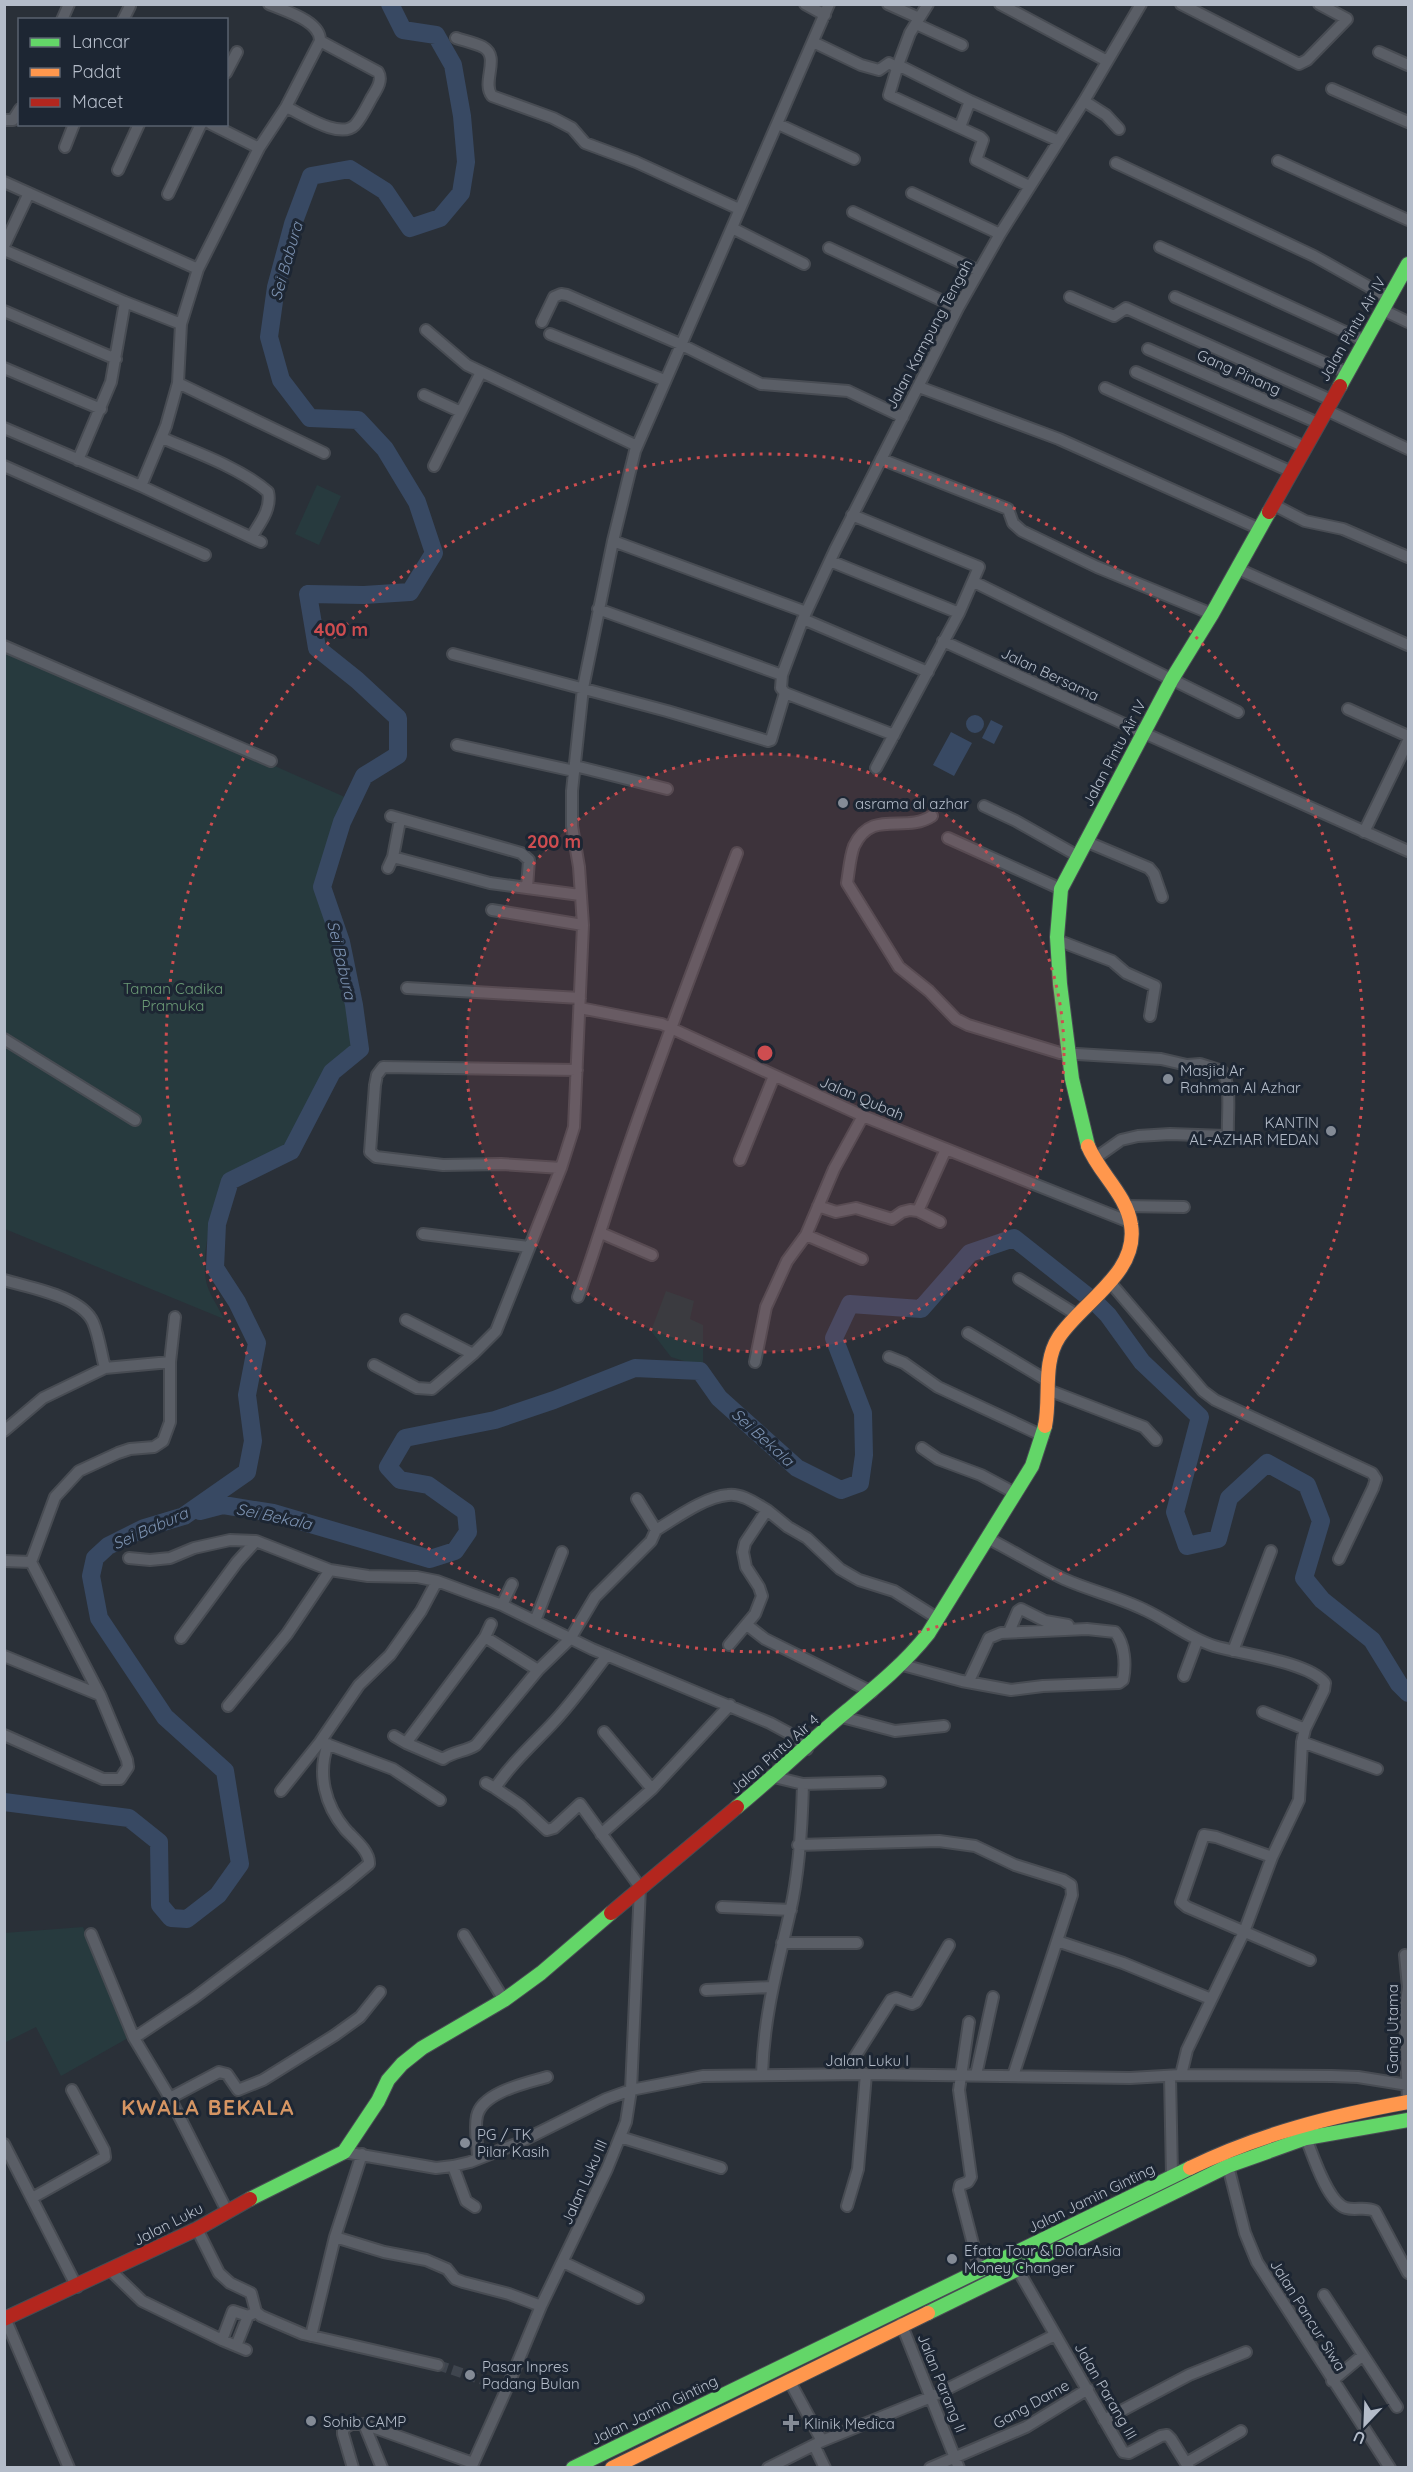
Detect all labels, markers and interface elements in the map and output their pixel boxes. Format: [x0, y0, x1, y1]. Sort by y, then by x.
legend [18, 18, 228, 126]
text: Lancar [72, 30, 130, 53]
text: Padat [72, 60, 121, 83]
text: Macet [72, 90, 123, 113]
water label: Sei Babura [265, 218, 307, 302]
street label: Jalan Kampung Tengah [881, 256, 977, 412]
street label: Jalan Pintu Air IV [1314, 273, 1390, 385]
street label: Gang Pinang [1194, 345, 1284, 399]
text: 400 m [314, 618, 368, 641]
street label: Jalan Bersama [998, 643, 1102, 705]
street label: Jalan Pintu Air IV [1078, 696, 1150, 810]
place label: asrama al azhar [855, 794, 969, 813]
marker: asrama al azhar [836, 796, 850, 810]
text: 200 m [527, 830, 581, 853]
water label: Sei Babura [323, 919, 361, 1003]
park label: Taman Cadika Pramuka [123, 979, 223, 1015]
centre of rings [755, 1043, 775, 1063]
place label: Masjid Ar Rahman Al Azhar [1180, 1061, 1301, 1097]
street label: Jalan Qubah [817, 1072, 907, 1124]
marker: Masjid Ar Rahman Al Azhar [1161, 1072, 1175, 1086]
place label: KANTIN AL-AZHAR MEDAN [1189, 1113, 1319, 1149]
marker: KANTIN AL-AZHAR MEDAN [1324, 1124, 1338, 1138]
water label: Sei Bekala [728, 1404, 799, 1471]
water label: Sei Bekala [234, 1498, 315, 1534]
water label: Sei Babura [109, 1502, 192, 1553]
street label: Jalan Pintu Air 4 [725, 1710, 823, 1798]
street label: Gang Utama [1383, 1984, 1402, 2074]
street label: Jalan Luku I [825, 2051, 909, 2070]
district label: KWALA BEKALA [121, 2094, 295, 2120]
place label: PG / TK Pilar Kasih [477, 2125, 550, 2161]
marker: PG / TK Pilar Kasih [458, 2136, 472, 2150]
street label: Jalan Luku III [557, 2136, 611, 2228]
street label: Jalan Jamin Ginting [1024, 2159, 1158, 2237]
street label: Jalan Luku [130, 2198, 206, 2250]
place label: Efata Tour & DolarAsia Money Changer [964, 2241, 1121, 2277]
marker: Efata Tour & DolarAsia Money Changer [945, 2252, 959, 2266]
street label: Jalan Pancur Siwa [1266, 2256, 1350, 2374]
street label: Jalan Parang II [913, 2331, 971, 2435]
street label: Jalan Parang III [1071, 2339, 1141, 2443]
place label: Pasar Inpres Padang Bulan [482, 2357, 580, 2393]
marker: Pasar Inpres Padang Bulan [463, 2368, 477, 2382]
street label: Jalan Jamin Ginting [587, 2371, 721, 2449]
street label: Gang Dame [990, 2375, 1072, 2433]
north arrow [1335, 2394, 1395, 2454]
place label: Sohib CAMP [323, 2412, 406, 2431]
marker: Sohib CAMP [304, 2414, 318, 2428]
marker: Klinik Medica [782, 2414, 800, 2432]
place label: Klinik Medica [804, 2414, 895, 2433]
text: U [1350, 2426, 1368, 2449]

